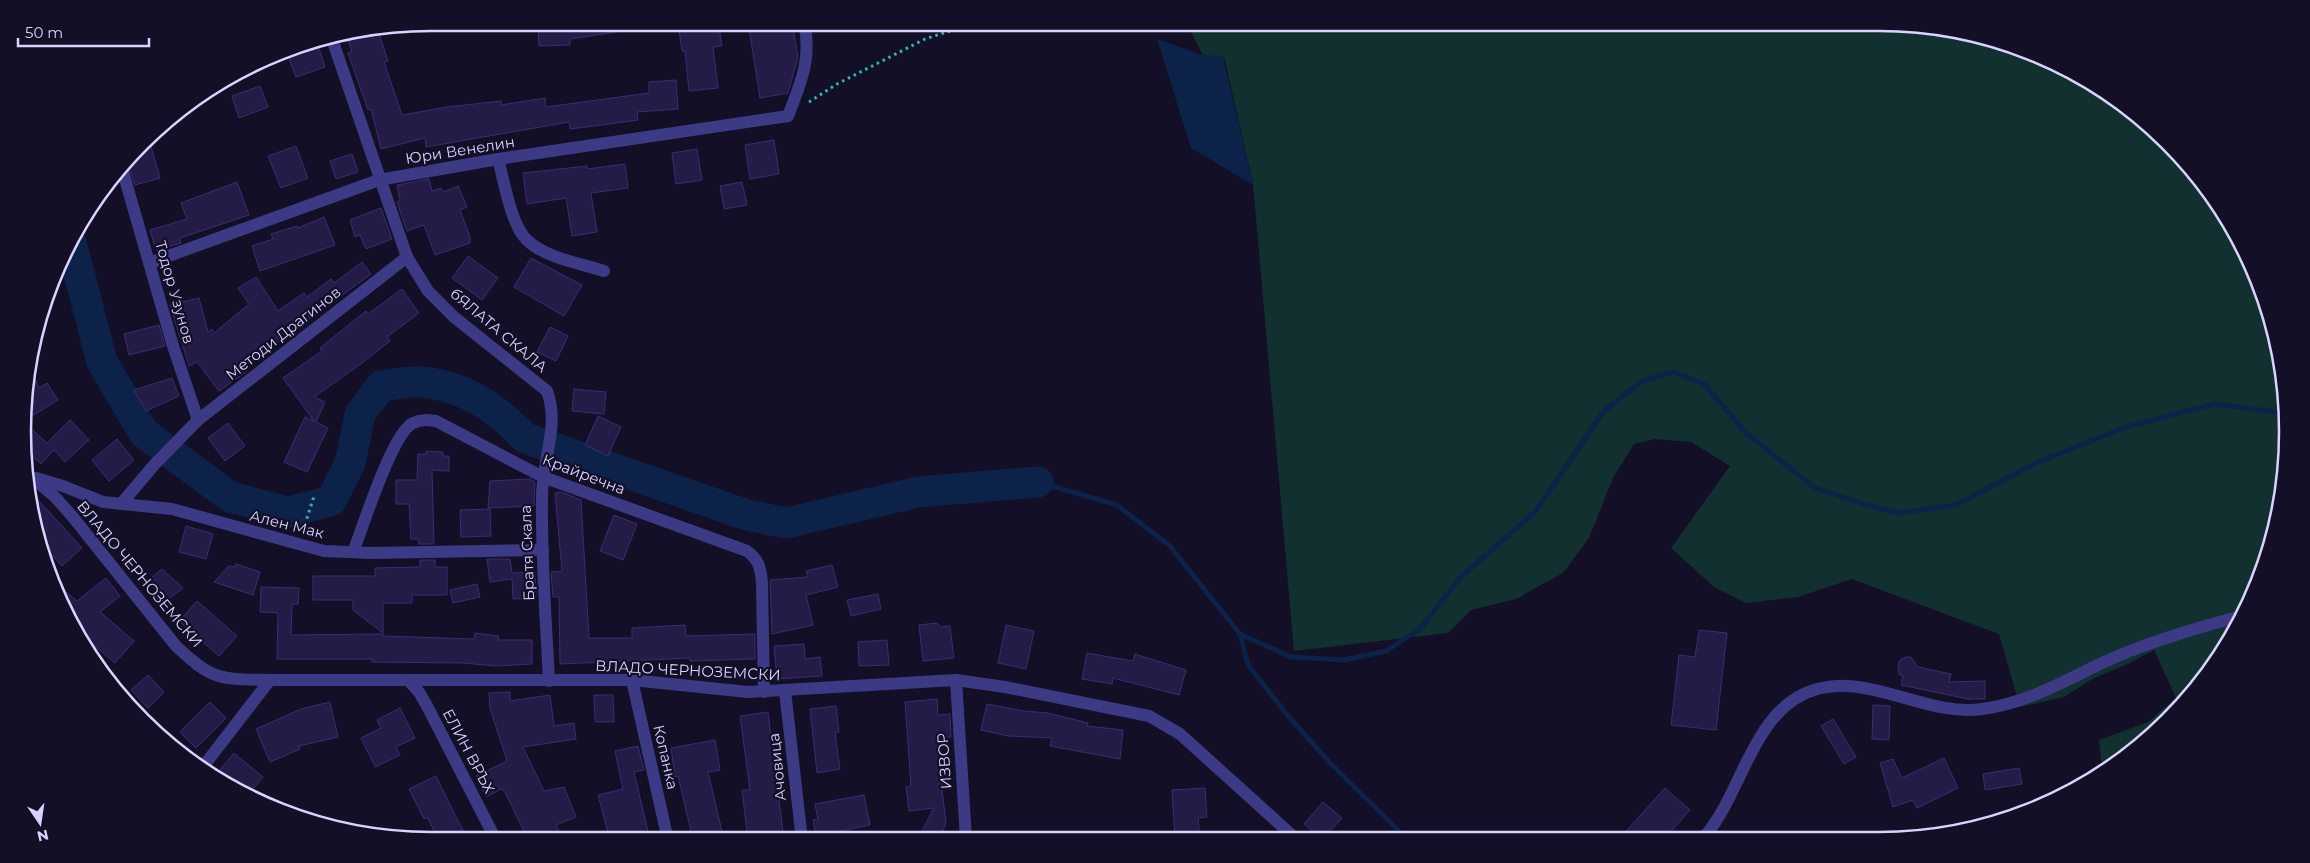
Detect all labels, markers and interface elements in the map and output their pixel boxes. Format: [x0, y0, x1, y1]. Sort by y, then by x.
scale bar [18, 15, 149, 47]
text: 50 m [25, 23, 63, 42]
street label: Юри Венелин [404, 132, 516, 168]
street label: Тодор Узунов [151, 238, 199, 346]
street label: Методи Драгинов [222, 282, 344, 384]
street label: бЯЛАТА СКАЛА [446, 284, 552, 376]
street label: Крайречна [540, 450, 628, 498]
street label: ВЛАДО ЧЕРНОЗЕМСКИ [73, 497, 207, 651]
street label: Братя Скала [516, 505, 538, 601]
street label: Ален Мак [248, 506, 326, 542]
street label: ВЛАДО ЧЕРНОЗЕМСКИ [595, 656, 781, 684]
street label: ЕЛИН ВРЪХ [439, 705, 499, 797]
street label: Копанка [649, 723, 683, 791]
street label: Ачовица [764, 732, 790, 802]
street label: ИЗВОР [933, 732, 955, 790]
north arrow [15, 798, 65, 848]
text: N [35, 826, 50, 846]

